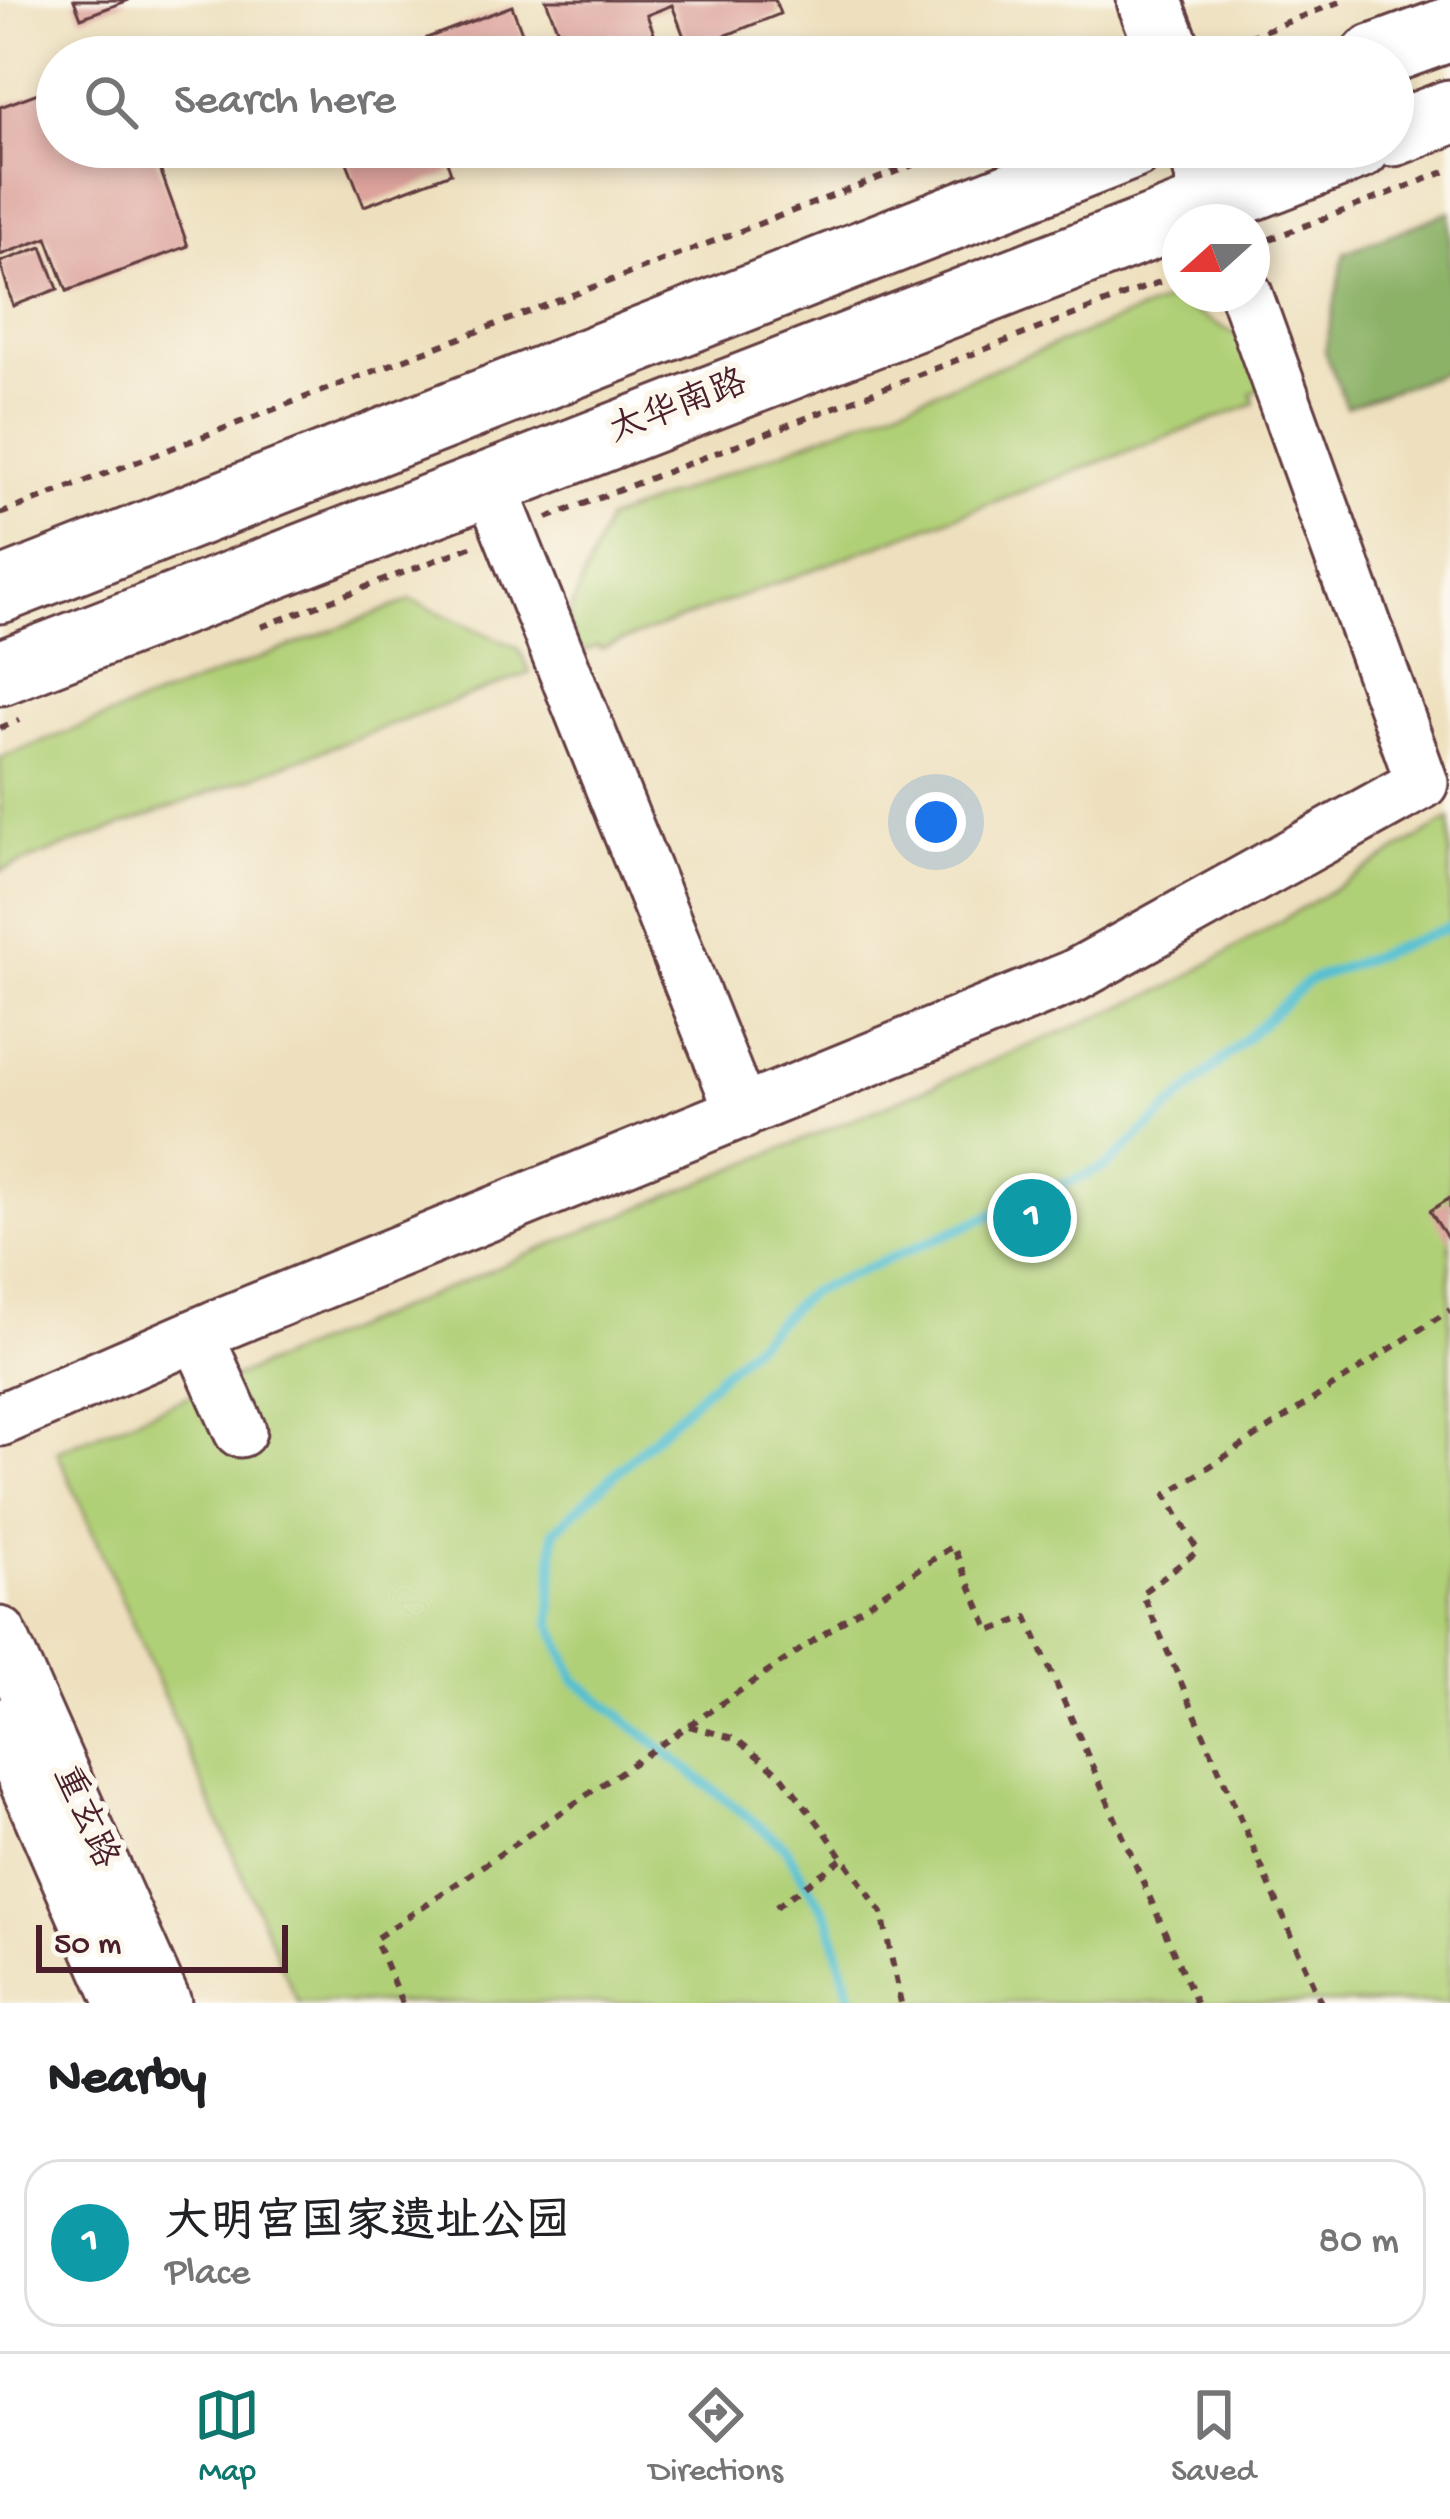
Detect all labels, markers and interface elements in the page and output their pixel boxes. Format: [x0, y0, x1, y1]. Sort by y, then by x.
search box [36, 36, 1414, 168]
icon: search [78, 69, 144, 135]
text: Search here [174, 76, 396, 129]
north arrow [1162, 204, 1270, 312]
street label: 太华南路 [603, 361, 754, 455]
your location [906, 792, 966, 852]
pin: 1 [993, 1173, 1071, 1263]
street label: 重玄路 [41, 1759, 126, 1876]
scale bar [36, 1919, 288, 1972]
text: 50 m [54, 1927, 121, 1965]
text: Nearby [48, 2051, 206, 2111]
text: 大明宫国家遗址公园 [165, 2199, 570, 2252]
text: 1 [82, 2220, 98, 2266]
text: 80 m [1319, 2220, 1399, 2266]
text: Place [165, 2252, 250, 2298]
tab: Map [194, 2382, 260, 2492]
tab: Directions [649, 2382, 783, 2492]
tab: Saved [1171, 2382, 1256, 2492]

